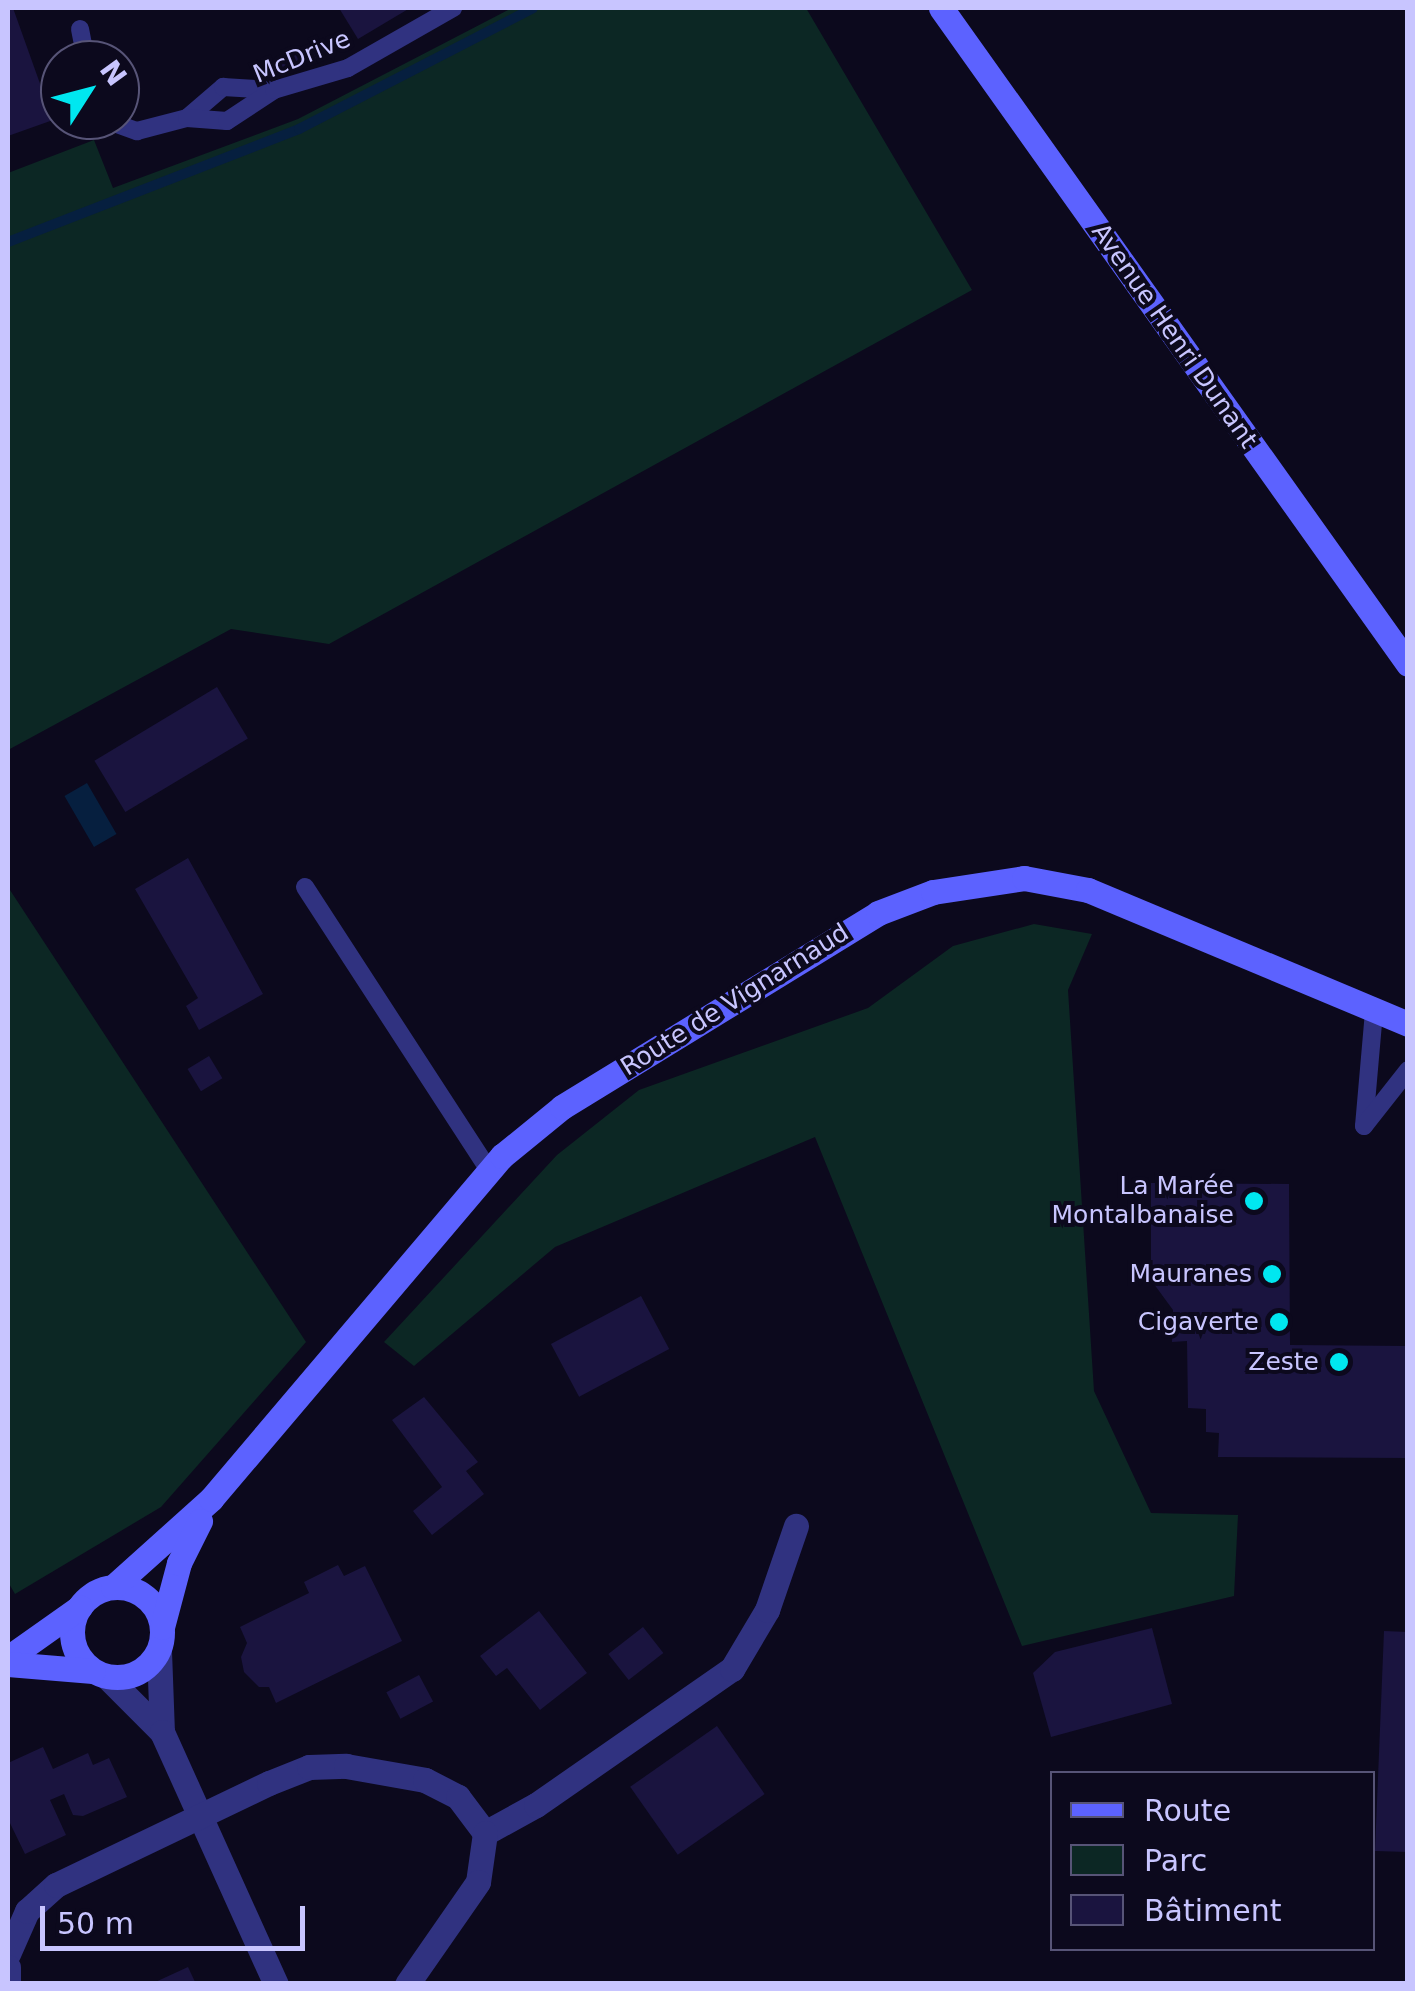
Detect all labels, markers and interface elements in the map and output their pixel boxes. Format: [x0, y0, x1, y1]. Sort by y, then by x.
street label: McDrive [249, 24, 355, 90]
north arrow [40, 40, 140, 140]
text: N [93, 54, 133, 92]
street label: Avenue Henri Dunant [1085, 218, 1263, 454]
street label: Route de Vignarnaud [616, 918, 854, 1082]
place label: La Marée Montalbanaise [1052, 1172, 1234, 1231]
marker: La Marée Montalbanaise [1243, 1190, 1265, 1212]
place label: Mauranes [1129, 1259, 1252, 1289]
marker: Mauranes [1261, 1263, 1283, 1285]
place label: Cigaverte [1138, 1307, 1259, 1337]
marker: Cigaverte [1268, 1311, 1290, 1333]
place label: Zeste [1248, 1347, 1319, 1377]
marker: Zeste [1328, 1351, 1350, 1373]
legend [1050, 1771, 1375, 1951]
text: Route [1144, 1793, 1231, 1828]
text: Parc [1144, 1843, 1207, 1878]
scale bar [45, 1886, 310, 1948]
text: Bâtiment [1144, 1893, 1282, 1928]
text: 50 m [57, 1906, 134, 1941]

